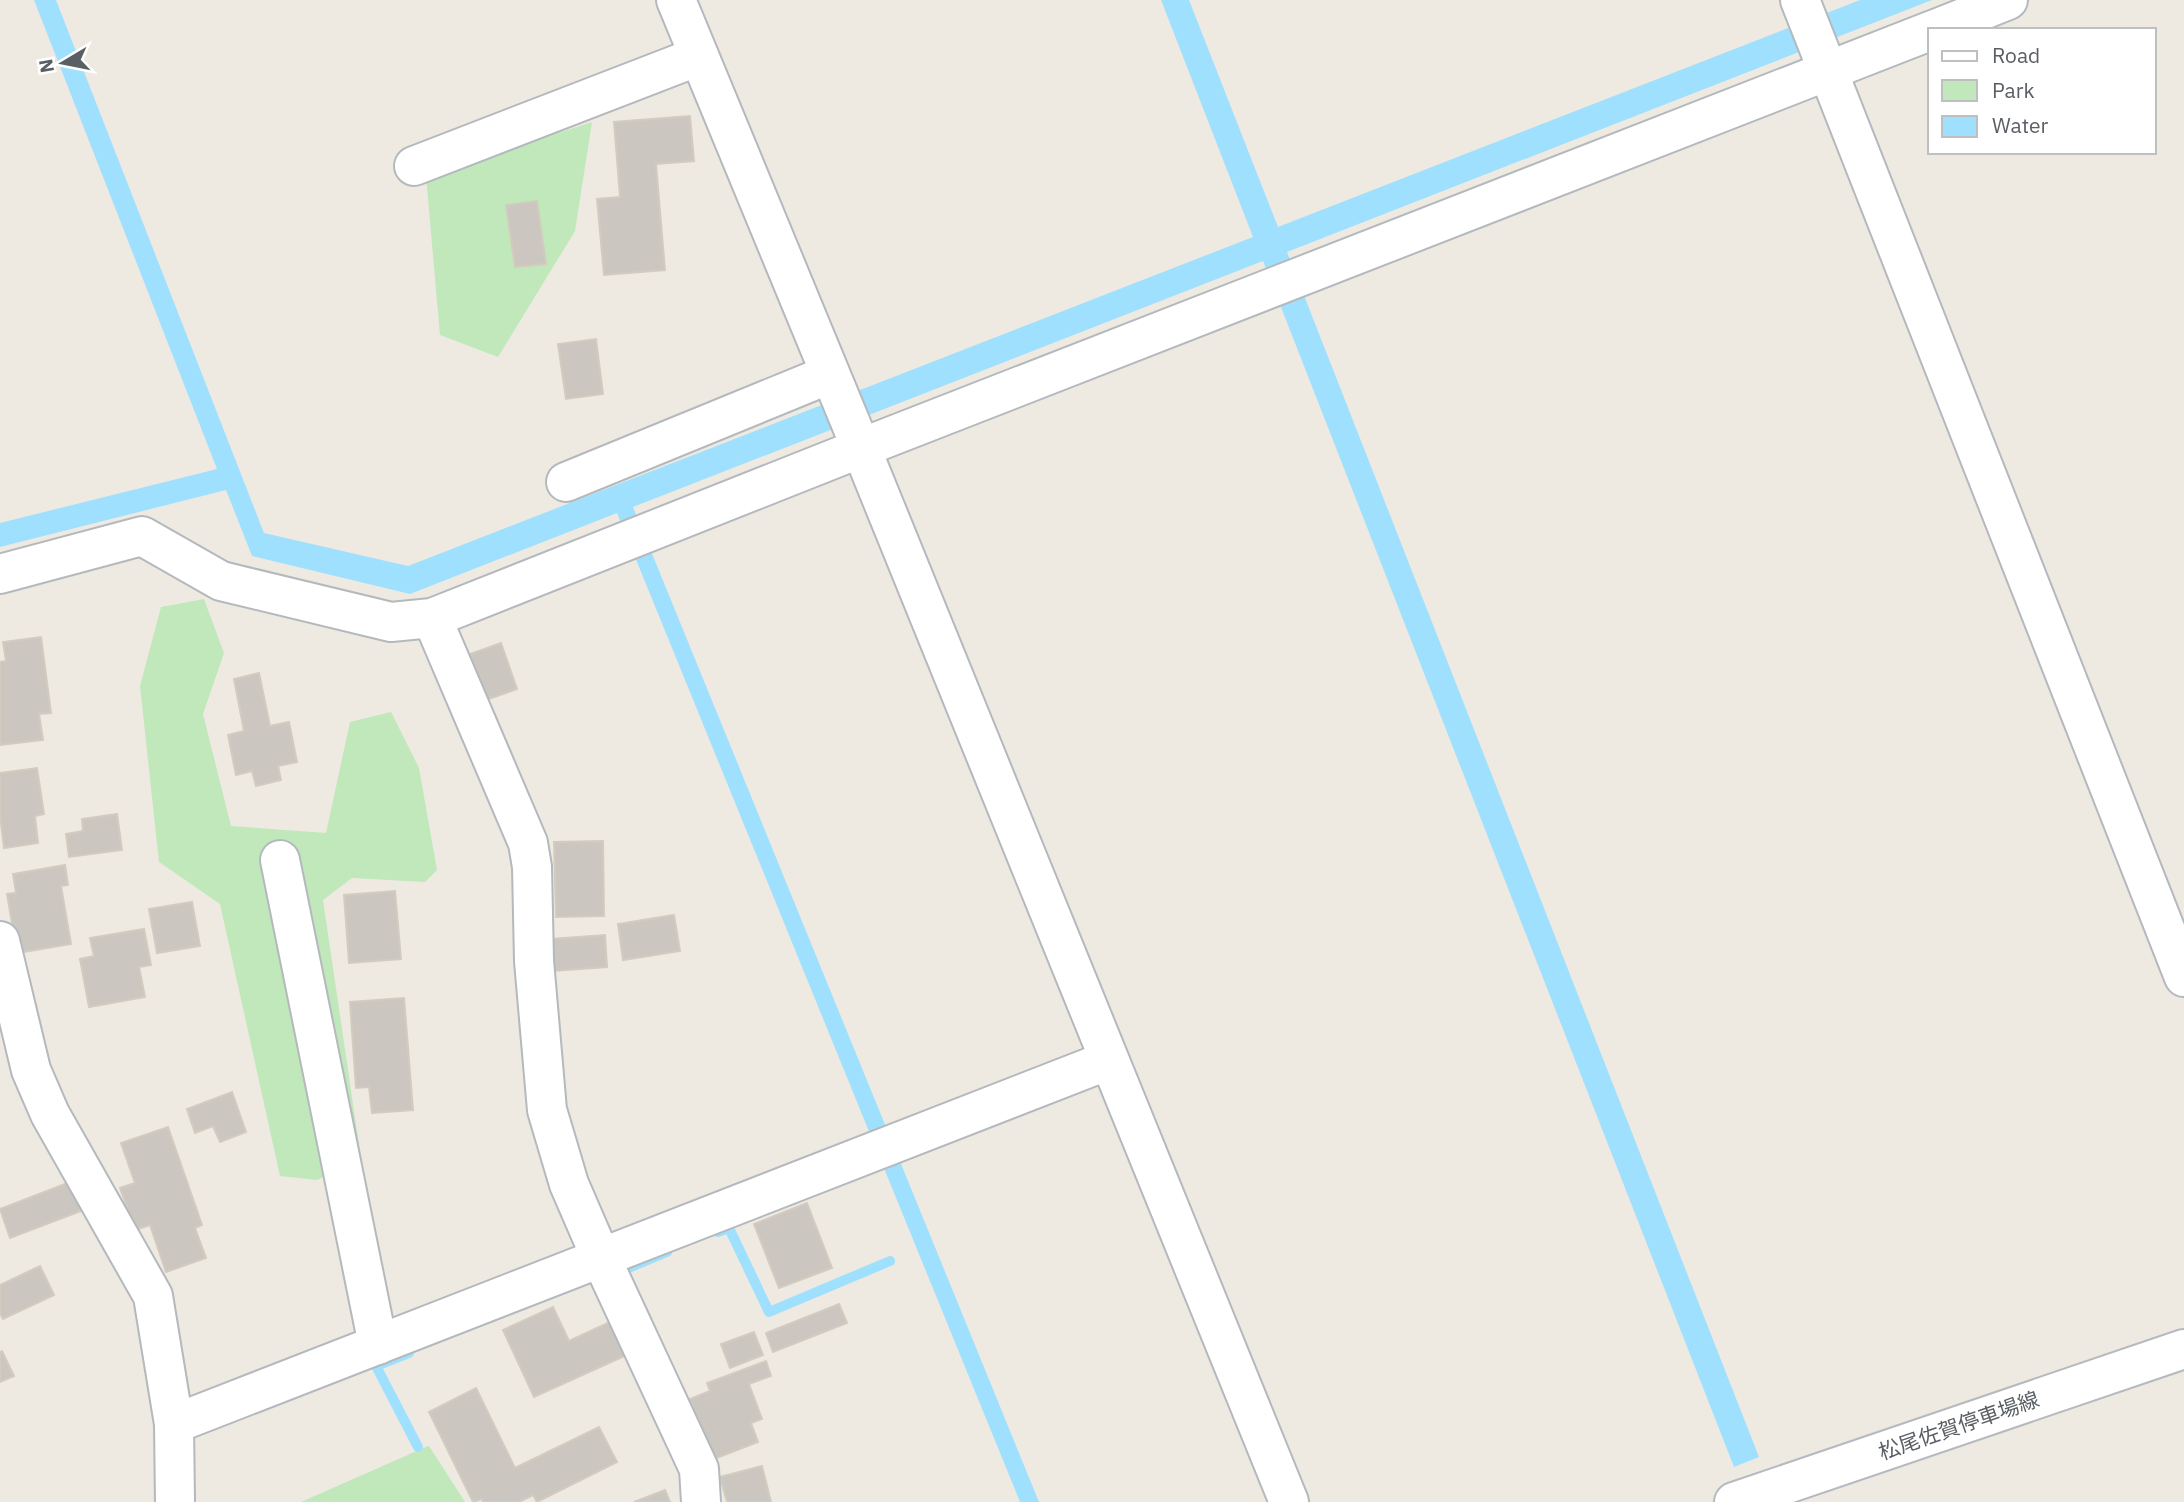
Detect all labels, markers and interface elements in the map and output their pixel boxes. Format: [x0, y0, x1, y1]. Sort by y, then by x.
north arrow [28, 28, 98, 98]
legend [1928, 28, 2156, 154]
text: Road [1992, 41, 2040, 69]
text: N [33, 57, 59, 75]
text: Park [1992, 76, 2035, 104]
text: Water [1992, 111, 2049, 139]
street label: 松尾佐賀停車場線 [1875, 1384, 2043, 1466]

